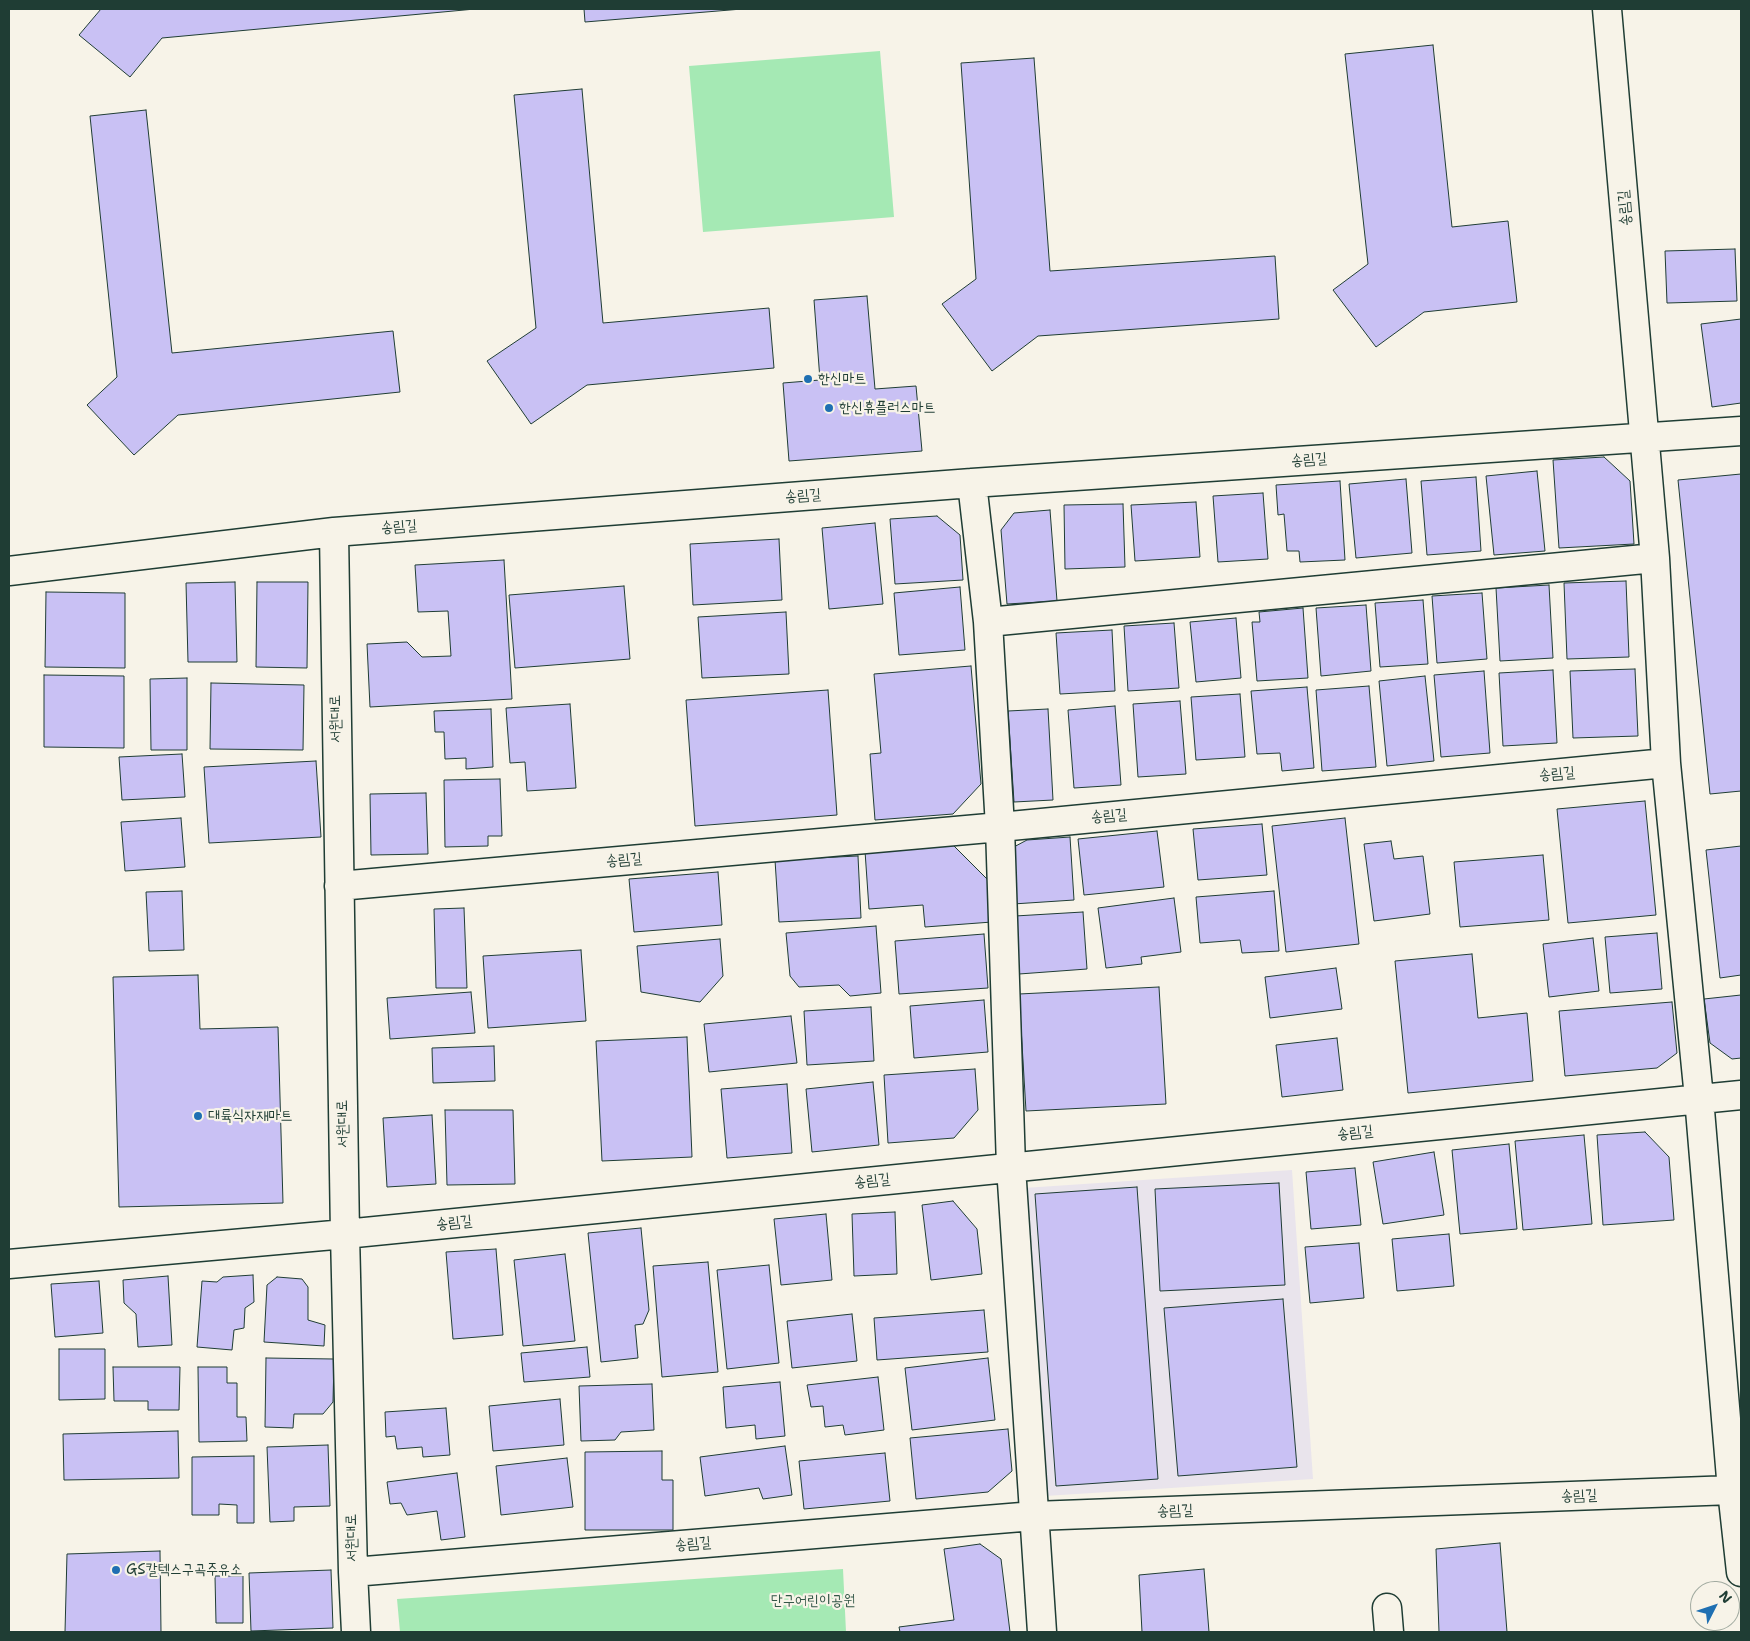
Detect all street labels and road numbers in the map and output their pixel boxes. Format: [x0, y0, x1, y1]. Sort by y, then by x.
street label: 송림길 [1614, 189, 1636, 227]
street label: 송림길 [1290, 450, 1328, 470]
street label: 송림길 [784, 486, 822, 506]
street label: 송림길 [380, 517, 418, 537]
street label: 서원대로 [327, 695, 345, 743]
street label: 송림길 [1538, 763, 1576, 785]
street label: 송림길 [1090, 805, 1128, 827]
street label: 송림길 [605, 849, 643, 871]
street label: 서원대로 [334, 1100, 352, 1148]
street label: 송림길 [1336, 1122, 1374, 1144]
street label: 송림길 [853, 1170, 891, 1192]
street label: 송림길 [435, 1212, 473, 1234]
street label: 송림길 [1561, 1486, 1597, 1506]
street label: 송림길 [1157, 1501, 1193, 1521]
street label: 서원대로 [343, 1514, 361, 1562]
street label: 송림길 [674, 1533, 712, 1555]

